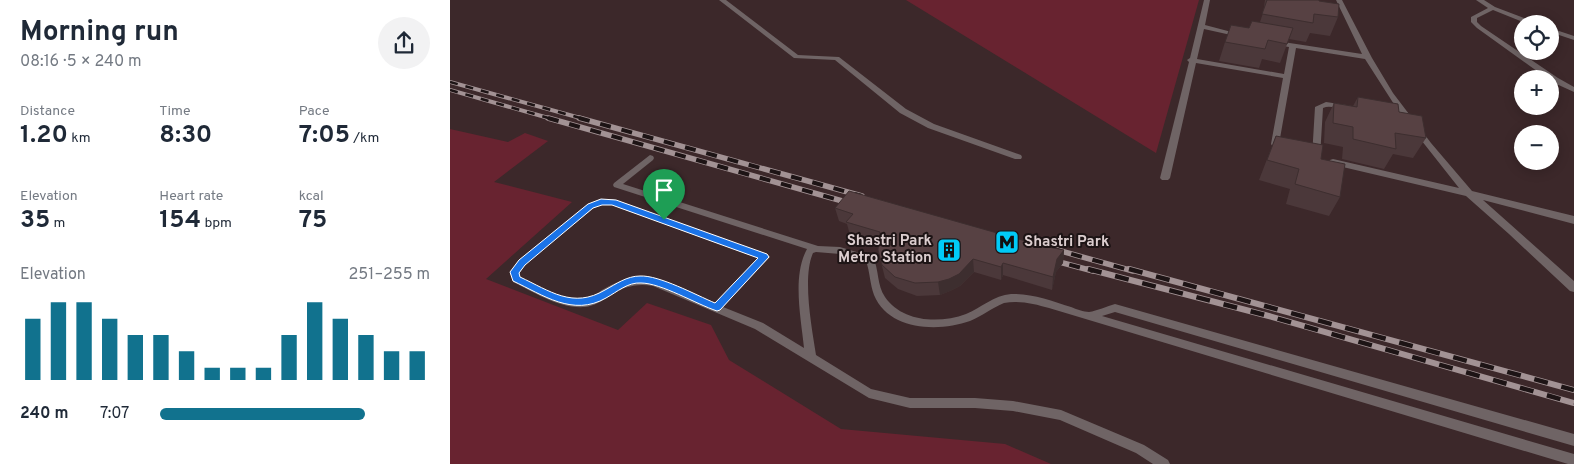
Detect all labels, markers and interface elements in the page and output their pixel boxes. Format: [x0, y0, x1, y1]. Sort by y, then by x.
text: Morning run [20, 15, 179, 51]
map controls [1514, 15, 1559, 170]
button: locate [1514, 15, 1559, 60]
button: share [378, 17, 430, 69]
text: 08:16 · 5 × 240 m [20, 52, 142, 72]
button: + [1514, 70, 1559, 115]
text: Distance [20, 103, 75, 120]
text: Time [159, 103, 191, 120]
text: Pace [299, 103, 329, 120]
text: 1.20 [20, 120, 68, 152]
text: 8:30 [159, 120, 212, 152]
text: 7:05 [299, 120, 350, 152]
button: − [1514, 125, 1559, 170]
text: km [68, 130, 91, 147]
text: /km [350, 130, 379, 147]
pin [643, 169, 685, 220]
icon: arrive [650, 176, 678, 204]
text: Elevation [20, 188, 78, 205]
text: Heart rate [159, 188, 223, 205]
text: kcal [299, 188, 324, 205]
text: 35 [20, 205, 50, 237]
text: 154 [159, 205, 201, 237]
text: 75 [299, 205, 327, 237]
text: m [50, 215, 65, 232]
text: bpm [201, 215, 232, 232]
metro station icon: Shastri Park [994, 229, 1020, 255]
place label: Shastri Park Metro Station [838, 232, 932, 268]
place label: Shastri Park [1024, 233, 1109, 252]
building icon: Shastri Park Metro Station [936, 237, 962, 263]
text: Elevation [20, 265, 86, 285]
text: 251–255 m [348, 265, 430, 285]
text: 240 m [20, 404, 69, 424]
text: 7:07 [100, 404, 129, 424]

